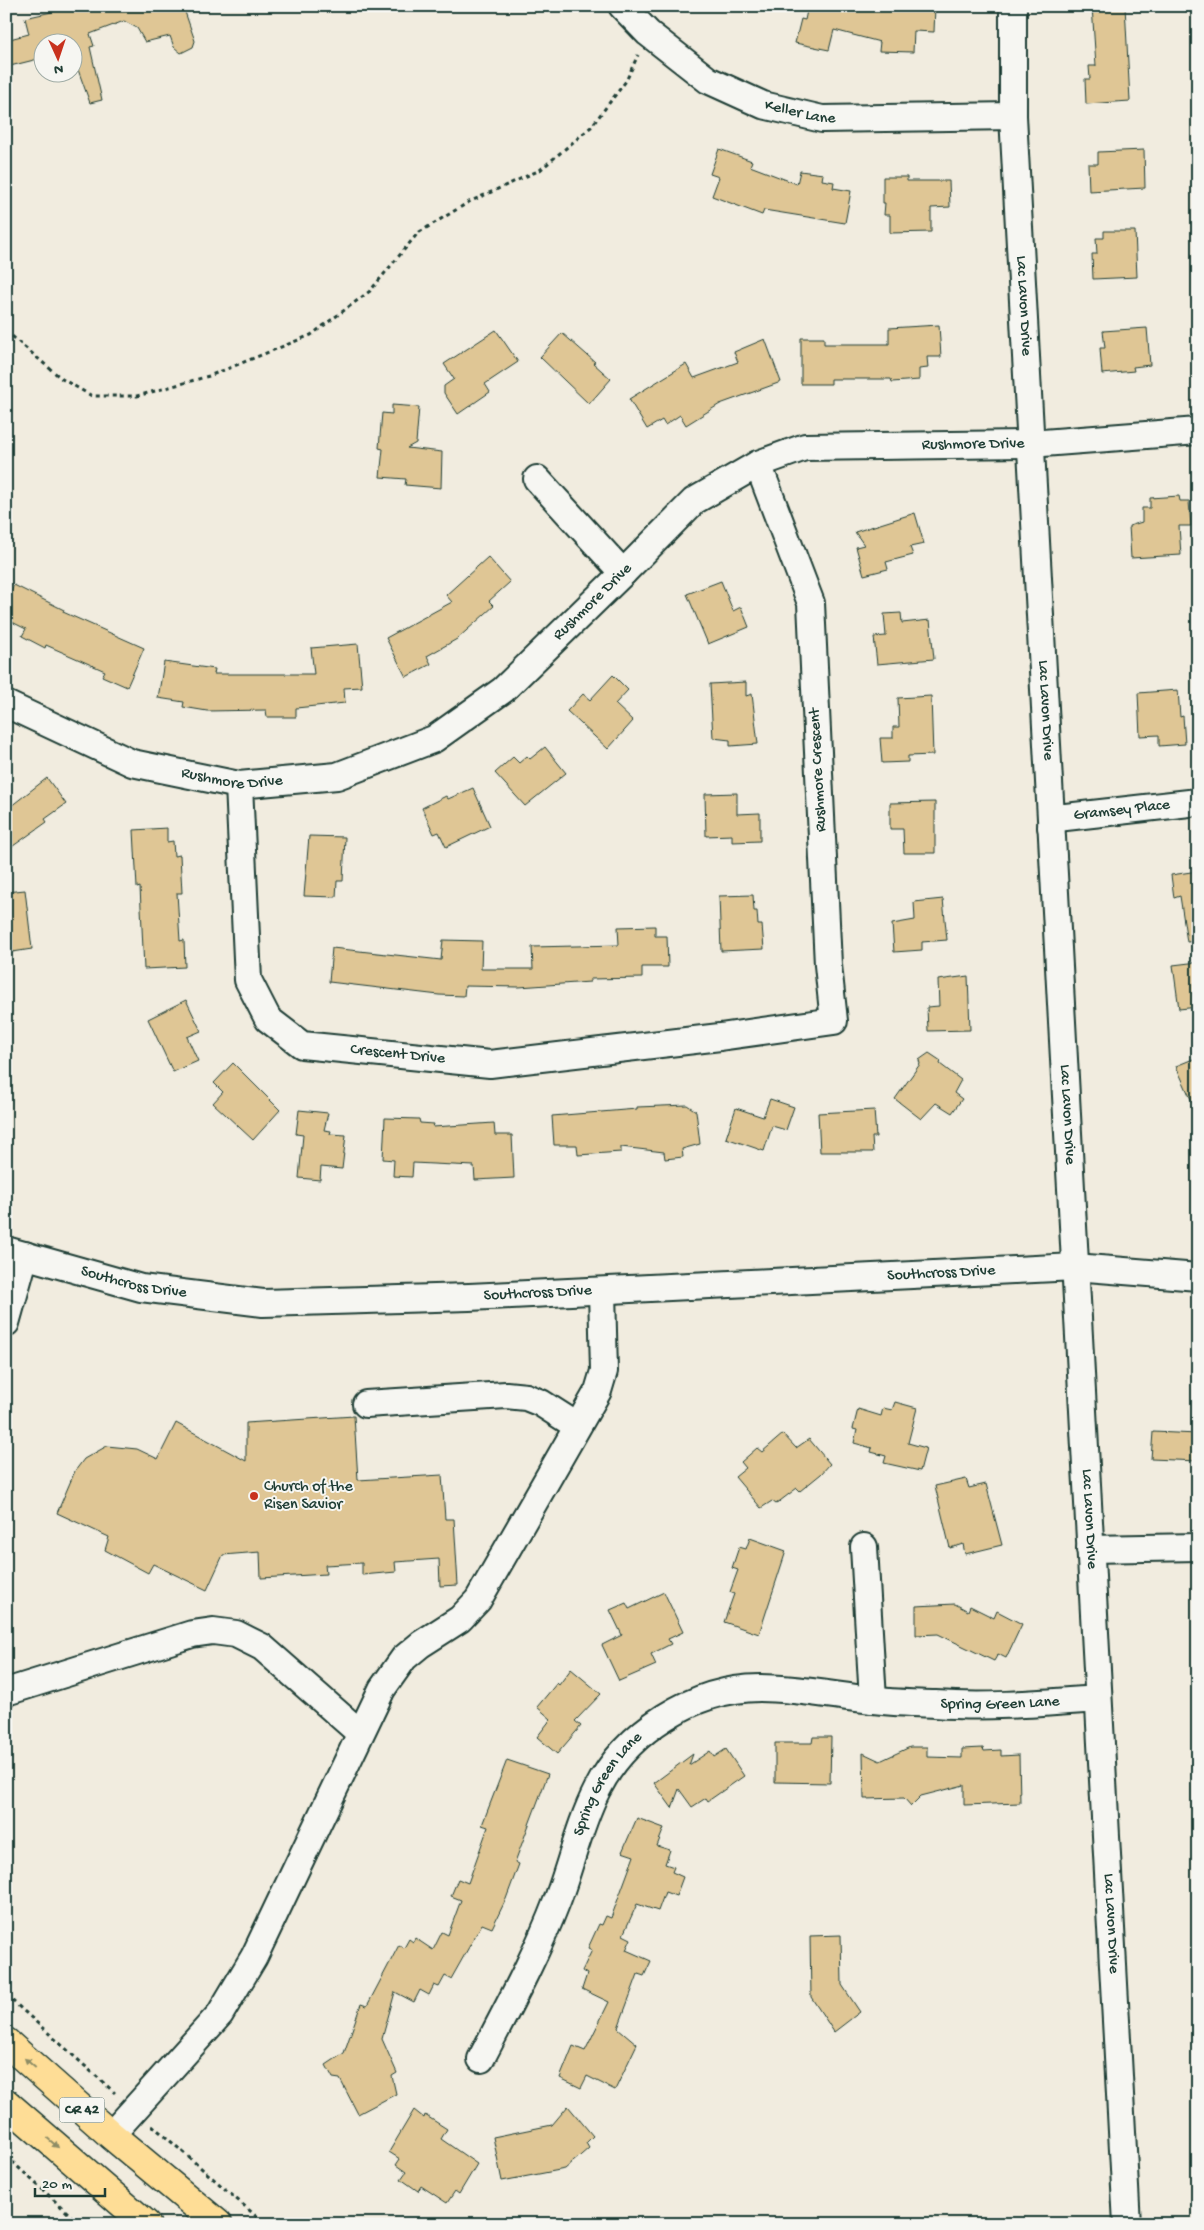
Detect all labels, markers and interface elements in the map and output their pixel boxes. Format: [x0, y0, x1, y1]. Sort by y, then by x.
north arrow [32, 32, 82, 82]
text: N [54, 60, 64, 77]
street label: Keller Lane [762, 96, 836, 129]
street label: Lac Lavon Drive [1011, 255, 1035, 357]
street label: Rushmore Drive [922, 435, 1025, 455]
street label: Rushmore Drive [550, 559, 637, 645]
street label: Lac Lavon Drive [1033, 659, 1057, 762]
street label: Rushmore Crescent [806, 706, 832, 832]
street label: Rushmore Drive [180, 764, 284, 795]
street label: Gramsey Place [1073, 796, 1172, 826]
street label: Crescent Drive [349, 1040, 447, 1069]
street label: Lac Lavon Drive [1055, 1064, 1079, 1166]
street label: Southcross Drive [887, 1261, 996, 1286]
street label: Southcross Drive [78, 1262, 188, 1303]
street label: Southcross Drive [483, 1281, 593, 1306]
street label: Lac Lavon Drive [1077, 1468, 1101, 1570]
place label: Church of the Risen Savior [264, 1478, 353, 1515]
marker: Church of the Risen Savior [248, 1490, 260, 1502]
street label: Spring Green Lane [940, 1692, 1061, 1715]
street label: Spring Green Lane [570, 1728, 647, 1839]
street label: Lac Lavon Drive [1099, 1873, 1123, 1975]
one-way arrow [25, 2057, 37, 2069]
road number: CR 42 [59, 2098, 104, 2122]
one-way arrow [46, 2138, 59, 2149]
scale bar [35, 2165, 105, 2197]
text: 20 m [42, 2176, 72, 2194]

